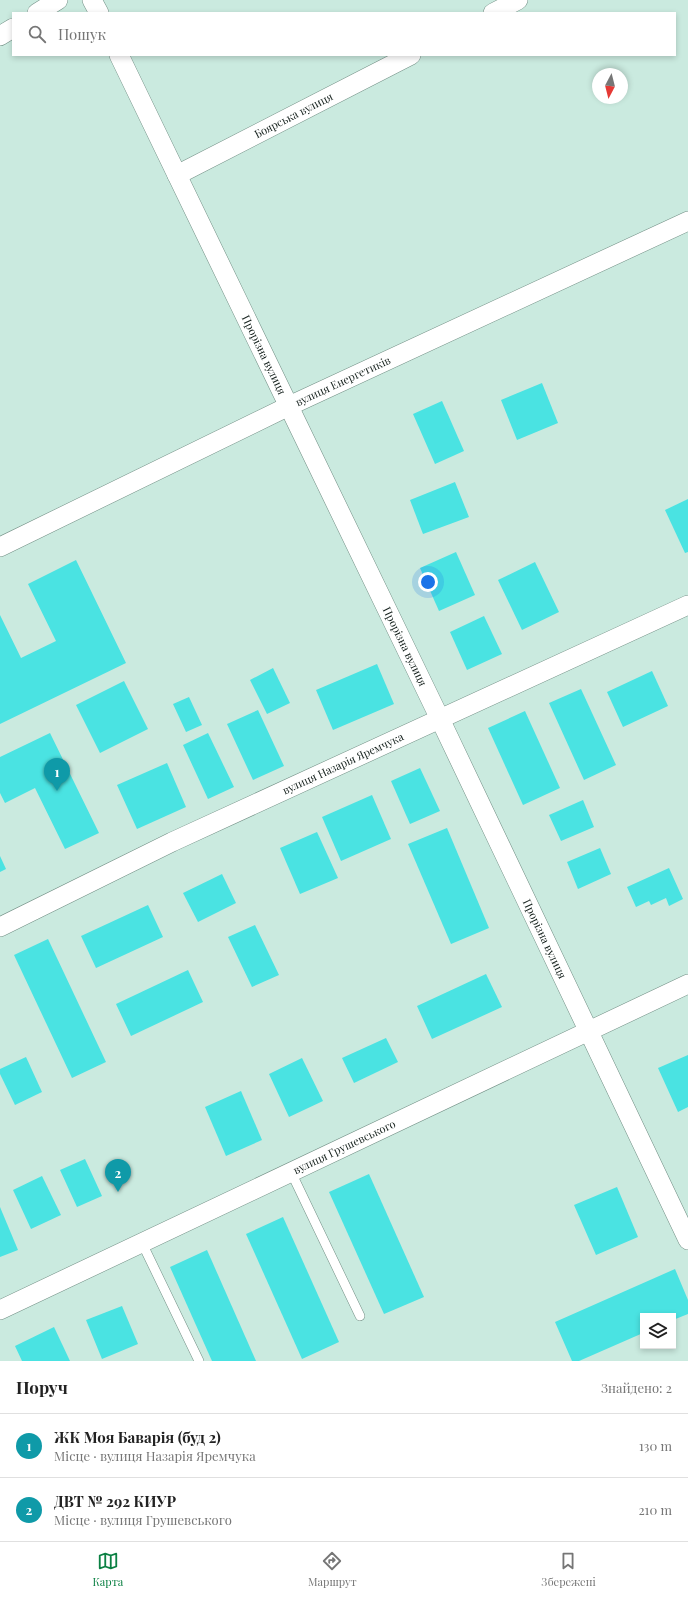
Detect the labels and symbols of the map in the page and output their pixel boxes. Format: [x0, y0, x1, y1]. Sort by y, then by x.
north arrow [592, 68, 628, 104]
street label: Боярська вулиця [252, 88, 335, 141]
street label: Прорізна вулиця [239, 312, 290, 397]
street label: вулиця Енергетиків [293, 352, 393, 409]
your location [418, 572, 438, 592]
street label: Прорізна вулиця [380, 604, 431, 689]
street label: вулиця Назарія Яремчука [280, 728, 406, 797]
pin: 1 [44, 758, 70, 791]
street label: Прорізна вулиця [520, 896, 570, 981]
street label: вулиця Грушевського [290, 1116, 398, 1177]
pin: 2 [105, 1159, 131, 1192]

